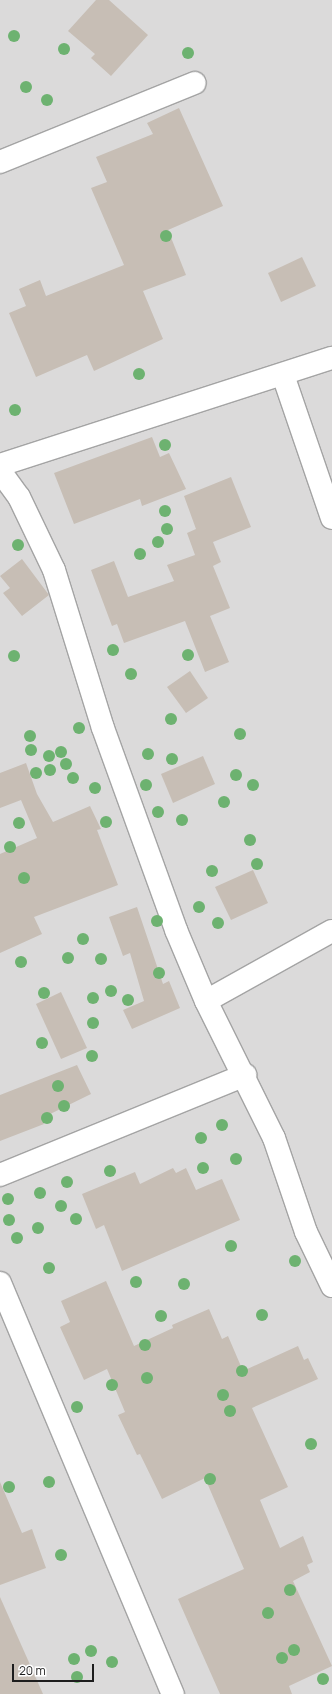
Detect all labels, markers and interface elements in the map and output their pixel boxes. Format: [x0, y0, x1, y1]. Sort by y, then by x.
scale bar [14, 1656, 96, 1682]
text: 20 m [19, 1662, 46, 1679]

